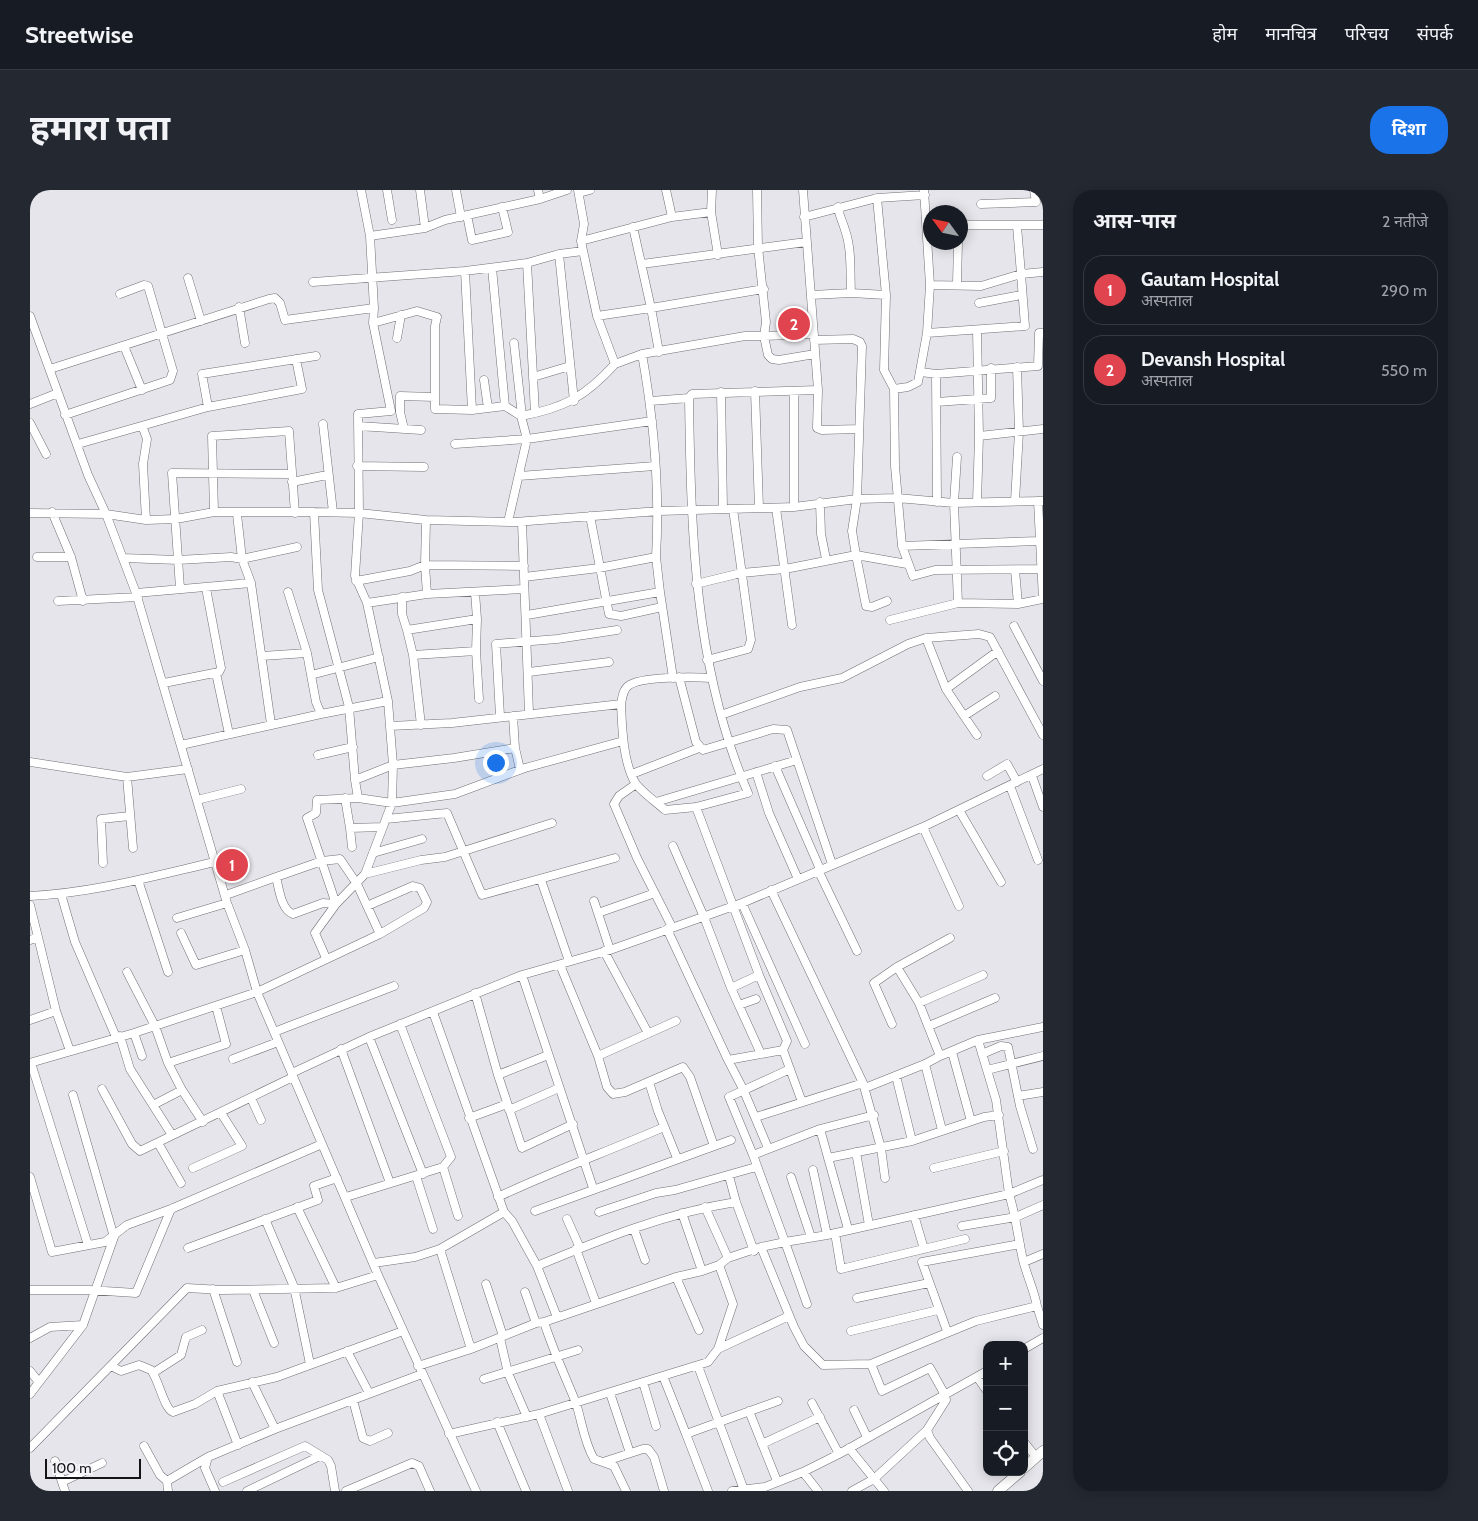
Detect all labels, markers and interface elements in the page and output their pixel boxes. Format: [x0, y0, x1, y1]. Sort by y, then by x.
text: Streetwise [25, 20, 133, 49]
text: होम [1212, 23, 1237, 45]
text: मानचित्र [1265, 23, 1317, 45]
text: परिचय [1345, 23, 1389, 45]
text: संपर्क [1417, 23, 1453, 45]
text: हमारा पता [30, 106, 170, 149]
button: दिशा [1370, 106, 1448, 154]
north arrow [923, 205, 968, 250]
text: आस-पास [1093, 208, 1176, 233]
text: 2 नतीजे [1382, 212, 1428, 231]
text: Gautam Hospital [1141, 268, 1279, 291]
text: 1 [1107, 281, 1113, 300]
text: 290 m [1381, 281, 1427, 300]
text: अस्पताल [1141, 291, 1193, 310]
pin: 2 [778, 305, 810, 343]
text: Devansh Hospital [1141, 348, 1285, 371]
text: 2 [1106, 361, 1114, 380]
text: 550 m [1381, 361, 1427, 380]
text: अस्पताल [1141, 371, 1193, 390]
your location [483, 750, 509, 776]
pin: 1 [216, 846, 248, 884]
map controls [983, 1341, 1028, 1476]
button: + [983, 1341, 1028, 1386]
button: − [983, 1386, 1028, 1431]
button: locate [983, 1431, 1028, 1476]
scale bar [45, 1456, 141, 1479]
text: 100 m [52, 1459, 92, 1477]

